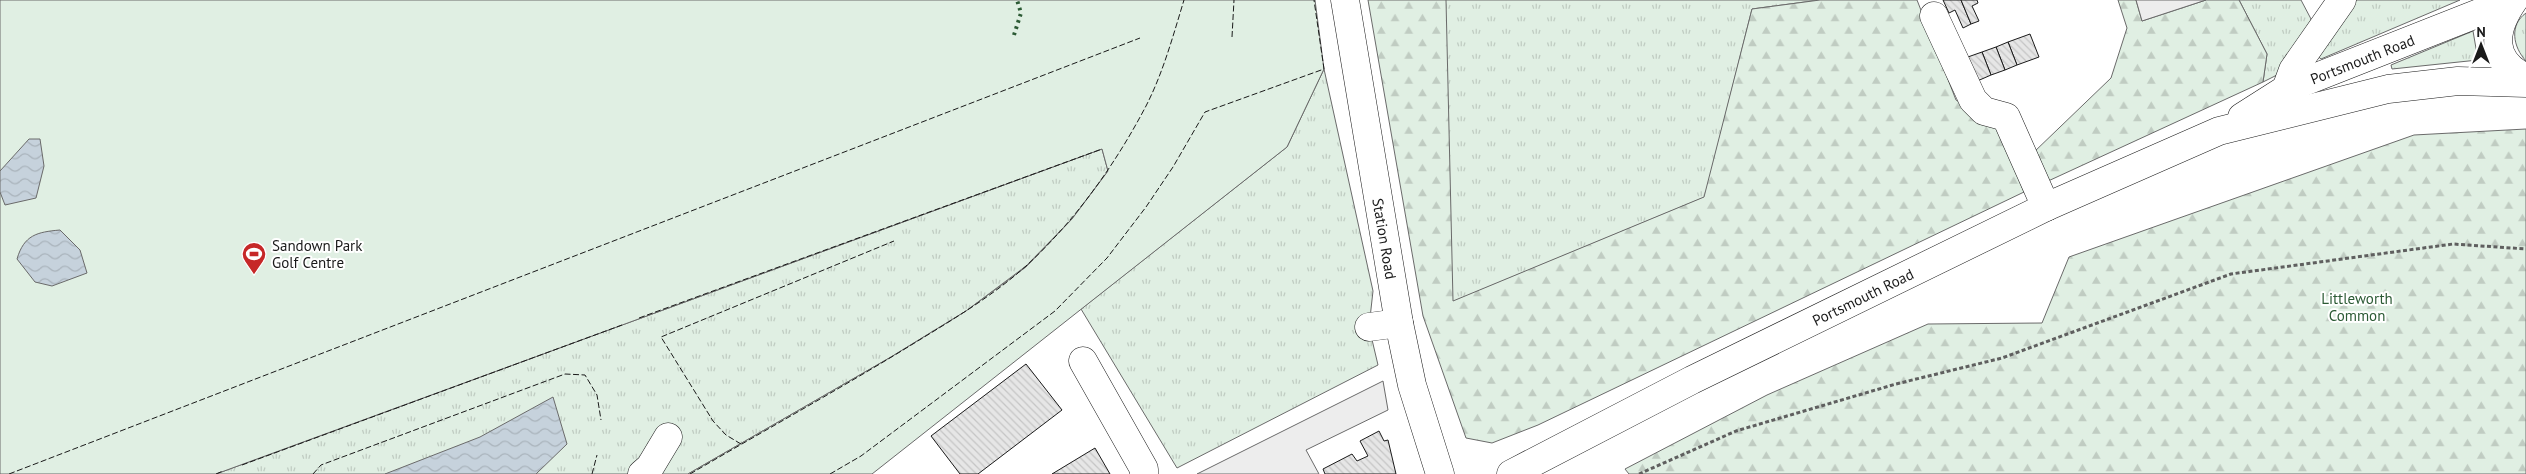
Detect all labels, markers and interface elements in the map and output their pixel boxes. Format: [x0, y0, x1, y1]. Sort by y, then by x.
north arrow [2456, 20, 2506, 70]
text: N [2476, 23, 2486, 41]
street label: Portsmouth Road [2307, 30, 2417, 88]
street label: Station Road [1369, 197, 1401, 281]
place label: Sandown Park Golf Centre [272, 236, 363, 272]
sports icon: Sandown Park Golf Centre [241, 241, 267, 275]
street label: Portsmouth Road [1809, 264, 1916, 329]
park label: Littleworth Common [2321, 289, 2393, 325]

